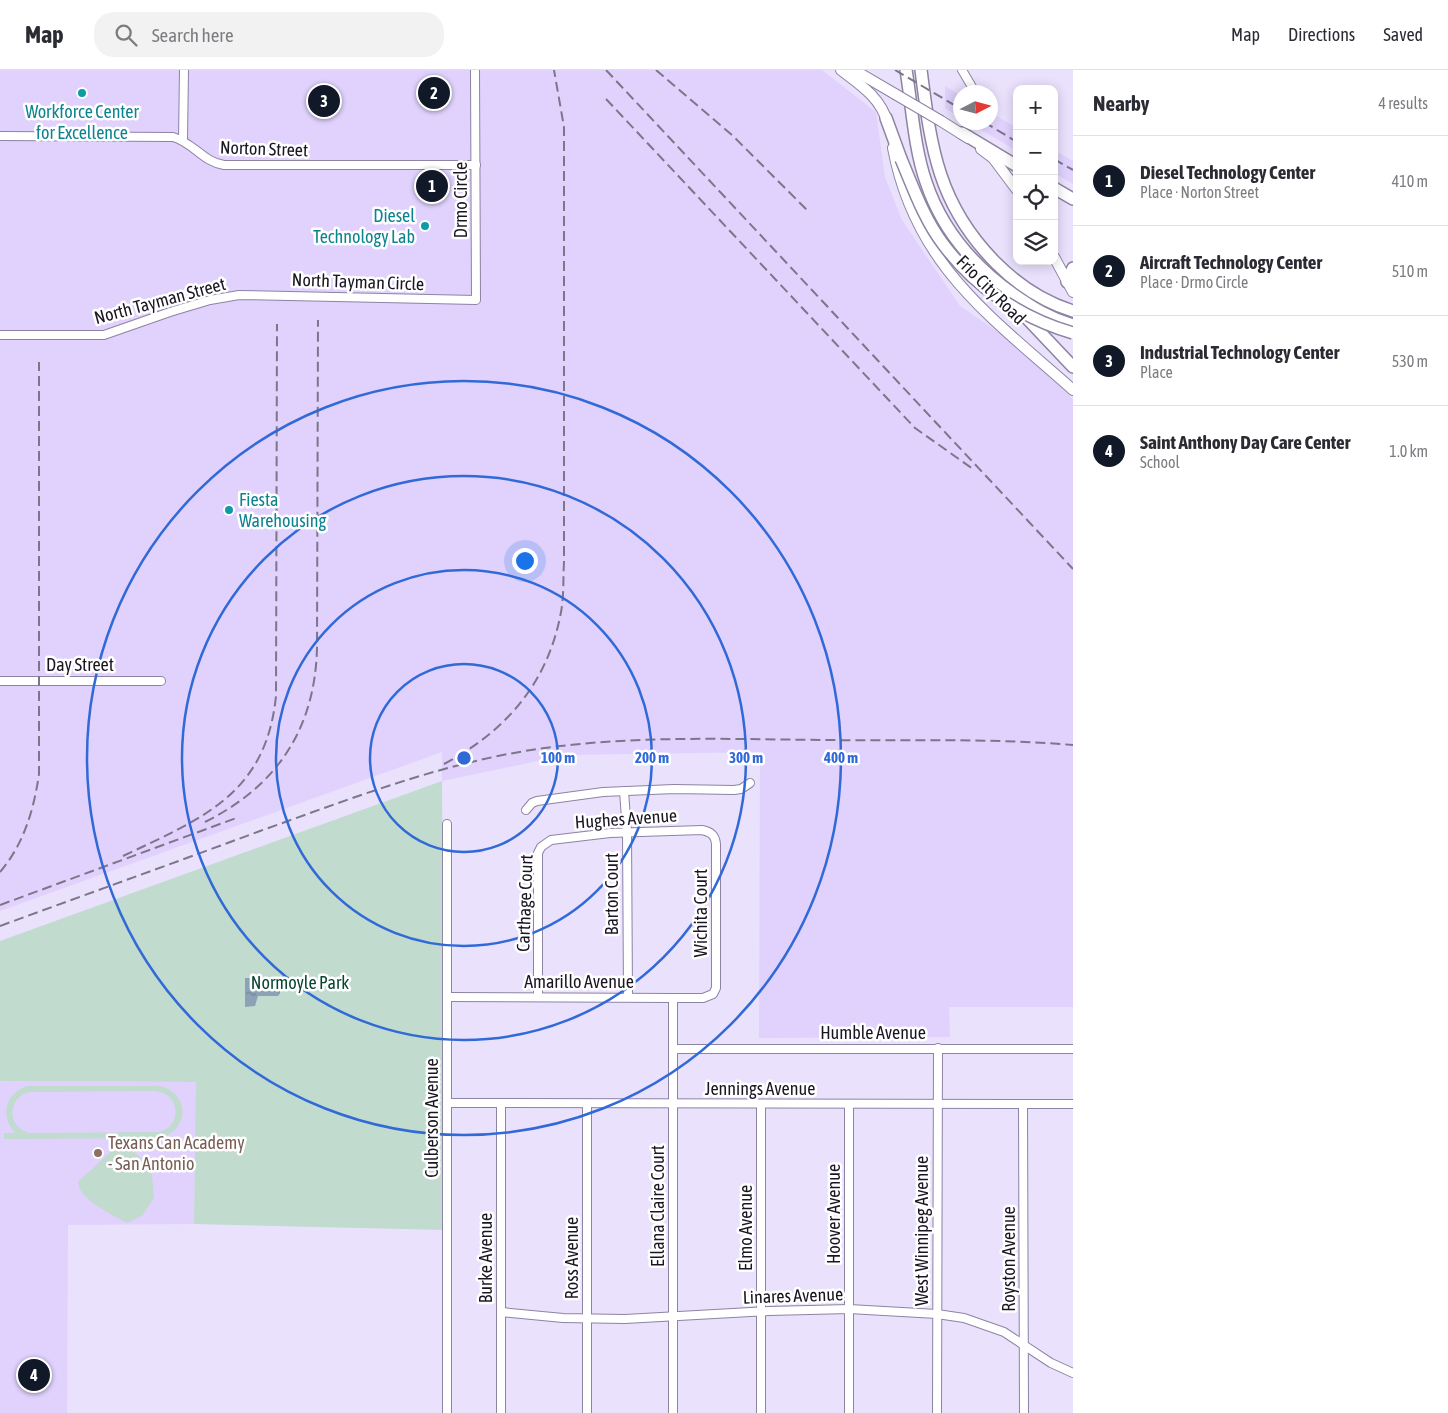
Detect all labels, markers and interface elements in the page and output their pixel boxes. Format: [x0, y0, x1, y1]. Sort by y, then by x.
search box [94, 12, 444, 57]
text: Map [25, 21, 64, 48]
icon: search [112, 21, 140, 49]
text: Search here [152, 24, 234, 46]
text: Map [1231, 24, 1260, 45]
text: Directions [1288, 24, 1355, 45]
text: Saved [1383, 24, 1423, 45]
pin: 2 [418, 74, 450, 112]
pin: 3 [308, 82, 340, 120]
north arrow [953, 85, 998, 130]
map controls [1013, 85, 1058, 265]
button: + [1013, 85, 1058, 130]
marker: Workforce Center for Excellence [76, 87, 88, 99]
text: Nearby [1093, 91, 1149, 115]
text: 4 results [1378, 94, 1428, 112]
place label: Workforce Center for Excellence [25, 101, 140, 143]
button: − [1013, 130, 1058, 175]
street label: Norton Street [219, 136, 309, 161]
text: Diesel Technology Center [1140, 161, 1315, 183]
street label: Drmo Circle [450, 162, 471, 238]
pin: 1 [416, 167, 448, 205]
text: 1 [1105, 172, 1113, 190]
text: 410 m [1392, 172, 1428, 190]
button: locate [1013, 175, 1058, 220]
text: Place · Norton Street [1140, 183, 1259, 201]
place label: Diesel Technology Lab [313, 205, 415, 247]
marker: Diesel Technology Lab [419, 220, 431, 232]
button: layers [1013, 220, 1058, 265]
street label: Frio City Road [952, 251, 1030, 329]
text: Aircraft Technology Center [1140, 251, 1322, 273]
text: 2 [1105, 262, 1113, 280]
text: 510 m [1392, 262, 1428, 280]
street label: North Tayman Circle [291, 269, 425, 294]
street label: North Tayman Street [92, 273, 228, 328]
text: Place · Drmo Circle [1140, 273, 1248, 291]
text: Industrial Technology Center [1140, 341, 1339, 363]
text: 3 [1105, 352, 1113, 370]
text: 530 m [1392, 352, 1428, 370]
text: Place [1140, 363, 1173, 381]
text: Saint Anthony Day Care Center [1140, 431, 1350, 453]
text: 4 [1105, 442, 1113, 460]
text: 1.0 km [1389, 442, 1428, 460]
text: School [1140, 453, 1180, 471]
place label: Fiesta Warehousing [239, 489, 326, 531]
marker: Fiesta Warehousing [223, 504, 235, 516]
your location [512, 548, 538, 574]
street label: Day Street [46, 654, 114, 675]
centre of rings [455, 749, 473, 767]
text: 100 m [541, 749, 575, 766]
text: 200 m [635, 749, 669, 766]
text: 300 m [729, 749, 763, 766]
text: 400 m [823, 749, 858, 766]
street label: Hughes Avenue [574, 804, 678, 833]
street label: Barton Court [601, 853, 622, 935]
street label: Carthage Court [512, 854, 537, 952]
street label: Wichita Court [690, 869, 711, 957]
street label: Amarillo Avenue [524, 971, 634, 992]
park label: Normoyle Park [251, 972, 349, 993]
street label: Humble Avenue [820, 1022, 926, 1043]
street label: Culberson Avenue [421, 1058, 442, 1178]
street label: Jennings Avenue [705, 1078, 815, 1099]
place label: Texans Can Academy - San Antonio [108, 1132, 245, 1174]
street label: Ellana Claire Court [647, 1145, 668, 1267]
marker: Texans Can Academy - San Antonio [92, 1147, 104, 1159]
street label: West Winnipeg Avenue [911, 1156, 932, 1306]
street label: Hoover Avenue [823, 1164, 844, 1264]
street label: Elmo Avenue [735, 1185, 756, 1271]
street label: Royston Avenue [998, 1206, 1019, 1312]
street label: Burke Avenue [475, 1213, 496, 1303]
street label: Ross Avenue [561, 1217, 582, 1299]
street label: Linares Avenue [742, 1283, 843, 1308]
pin: 4 [18, 1356, 50, 1394]

